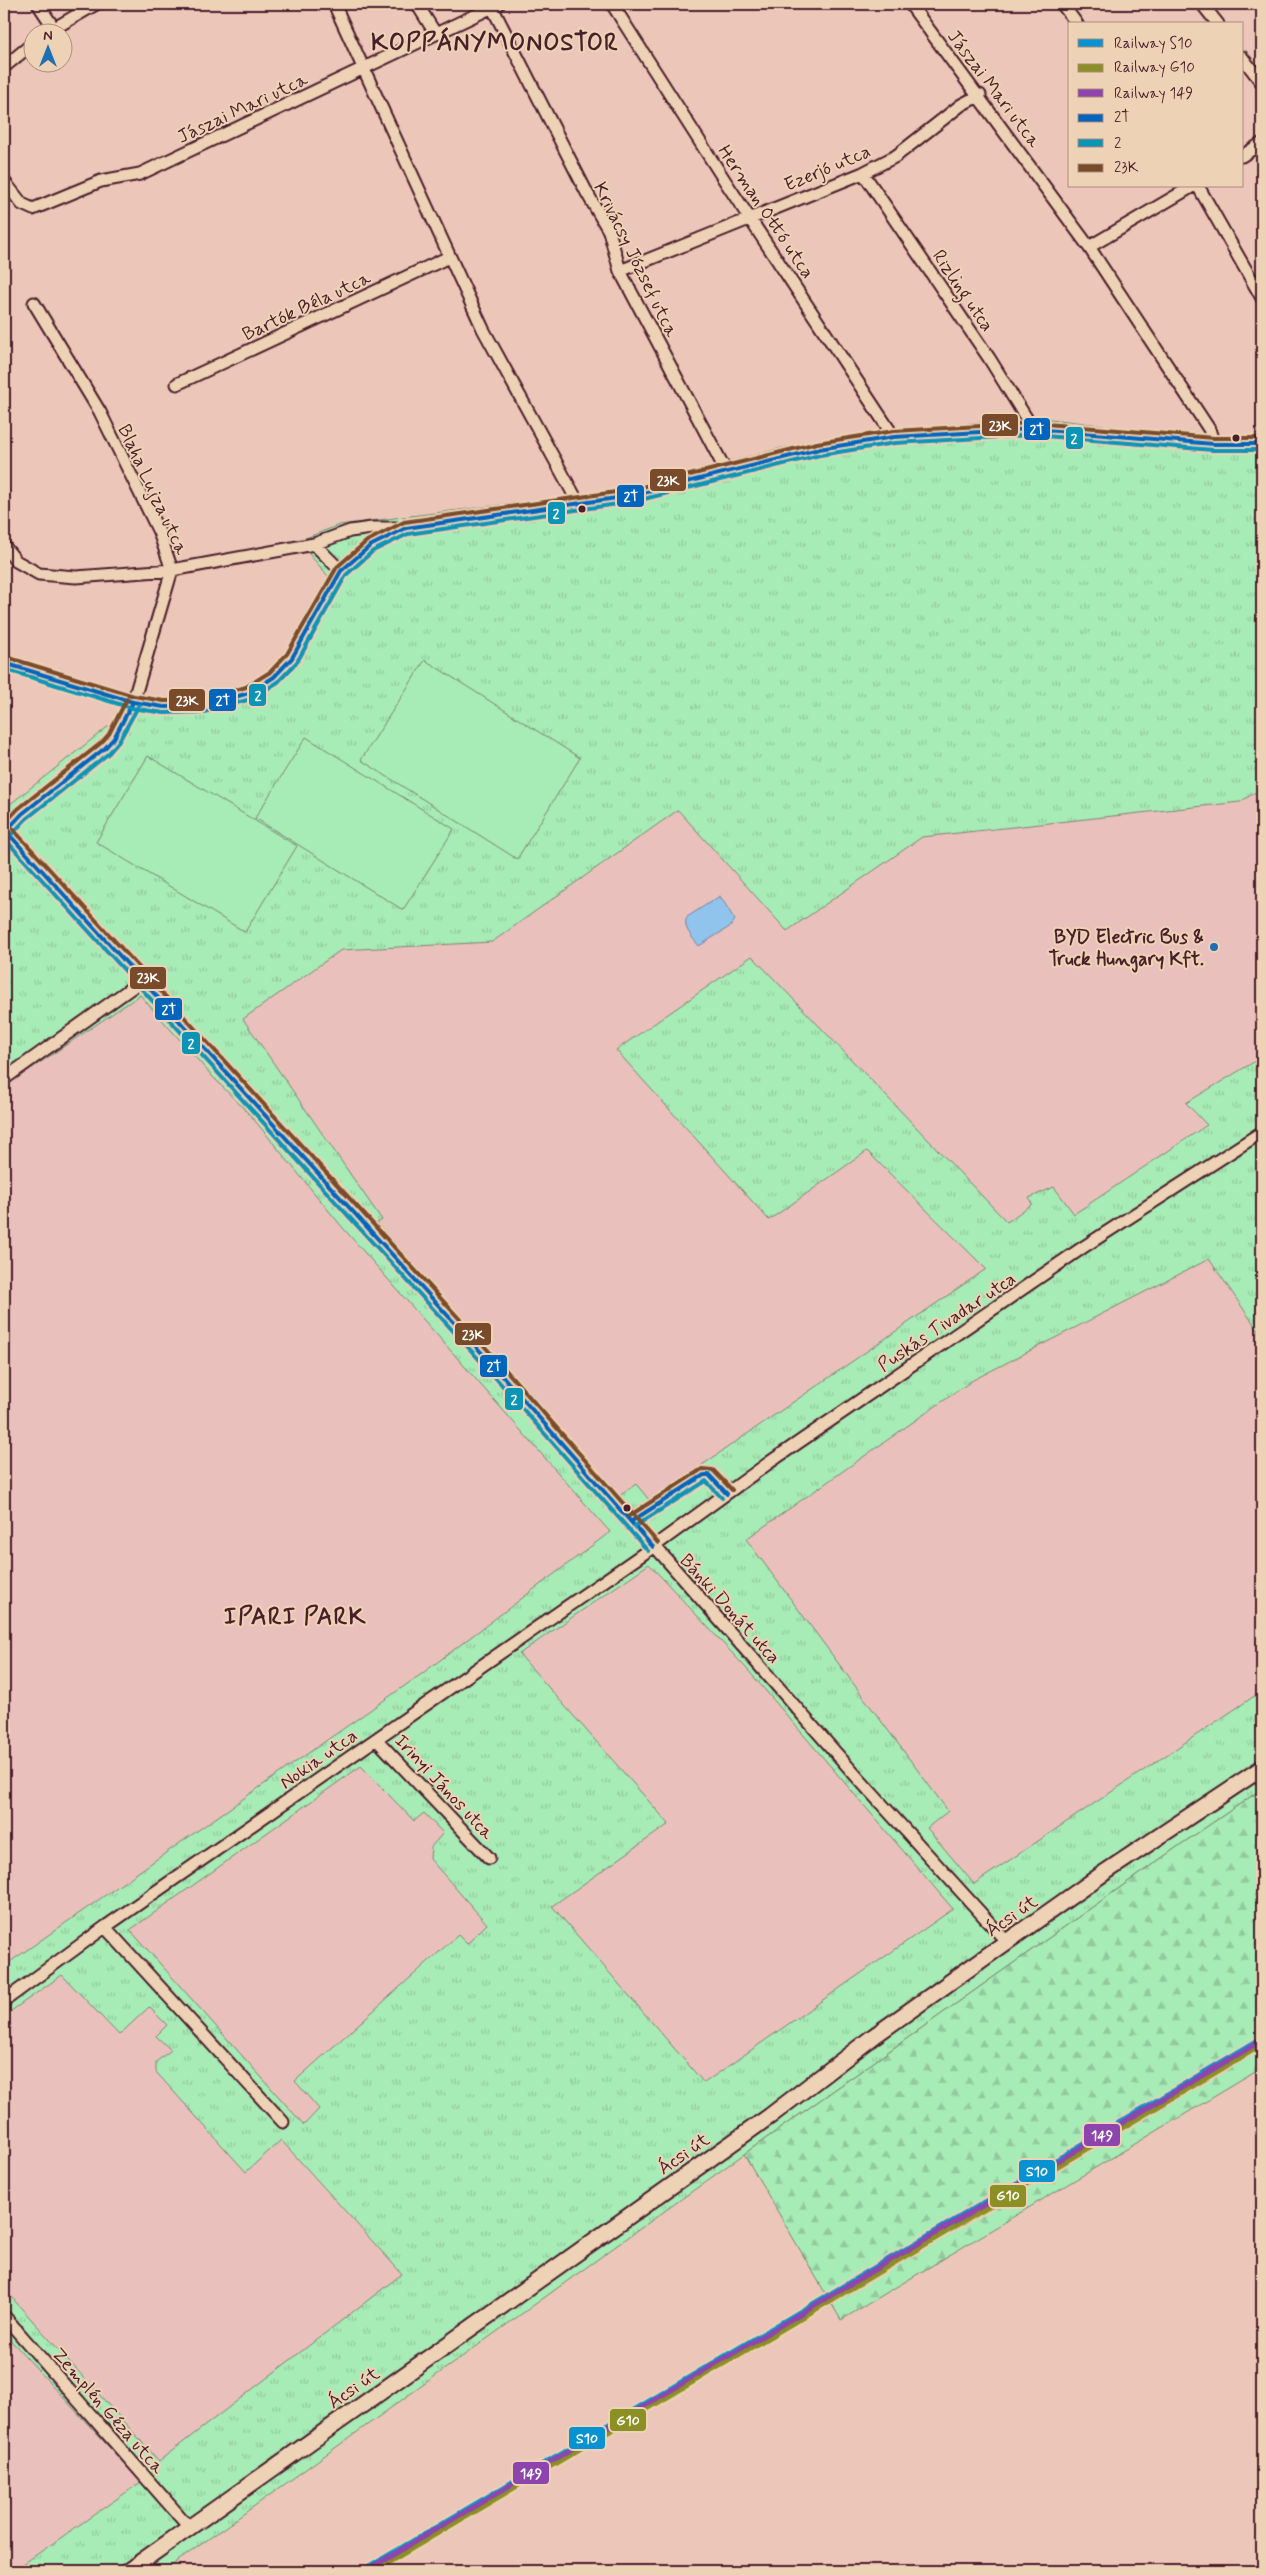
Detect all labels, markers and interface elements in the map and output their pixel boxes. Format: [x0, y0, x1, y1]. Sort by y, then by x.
north arrow [22, 22, 72, 72]
legend [1068, 22, 1244, 188]
street label: Jászai Mari utca [941, 25, 1047, 153]
text: N [43, 27, 53, 45]
district label: KOPPÁNYMONOSTOR [371, 27, 619, 59]
text: Railway S10 [1114, 34, 1193, 54]
text: Railway G10 [1114, 58, 1195, 78]
street label: Jászai Mari utca [173, 67, 312, 150]
text: Railway 149 [1114, 84, 1193, 104]
text: 2T [1114, 108, 1130, 128]
text: 2 [1114, 134, 1121, 154]
street label: Ezerjó utca [781, 139, 875, 199]
street label: Herman Ottó utca [712, 140, 820, 284]
text: 23K [1114, 158, 1139, 178]
street label: Krivácsy József utca [587, 178, 684, 342]
street label: Rizling utca [924, 245, 999, 338]
street label: Bartók Béla utca [238, 265, 375, 347]
line badge: 23K [981, 413, 1019, 437]
text: 23K [989, 417, 1012, 435]
line badge: 2T [1023, 417, 1051, 441]
street label: Blaha Lujza utca [111, 420, 194, 560]
text: 2T [1030, 421, 1044, 439]
line badge: 2 [1065, 426, 1084, 450]
text: 2 [1071, 430, 1078, 448]
unlabelled marker [1231, 433, 1241, 443]
line badge: 23K [649, 468, 687, 492]
text: 23K [657, 472, 680, 490]
line badge: 2T [616, 484, 645, 508]
text: 2T [624, 488, 638, 506]
line badge: 2 [547, 501, 566, 525]
unlabelled marker [577, 504, 587, 514]
text: 2 [553, 505, 560, 523]
line badge: 2 [248, 683, 267, 707]
text: 2 [255, 687, 262, 705]
line badge: 23K [168, 688, 206, 712]
line badge: 2T [208, 688, 237, 712]
text: 23K [176, 692, 199, 710]
text: 2T [216, 692, 230, 710]
place label: BYD Electric Bus & Truck Hungary Kft. [1049, 925, 1204, 973]
marker: BYD Electric Bus & Truck Hungary Kft. [1208, 941, 1220, 953]
line badge: 23K [129, 966, 167, 990]
text: 23K [137, 969, 160, 987]
line badge: 2T [154, 997, 183, 1021]
text: 2T [162, 1001, 176, 1019]
line badge: 2 [181, 1031, 201, 1055]
text: 2 [188, 1035, 195, 1053]
street label: Puskás Tivadar utca [873, 1267, 1021, 1378]
line badge: 23K [454, 1322, 492, 1346]
text: 23K [462, 1326, 485, 1344]
line badge: 2T [479, 1354, 508, 1378]
text: 2T [487, 1358, 501, 1376]
line badge: 2 [504, 1387, 524, 1411]
text: 2 [511, 1391, 518, 1409]
unlabelled marker [622, 1503, 632, 1513]
street label: Bánki Donát utca [674, 1549, 786, 1669]
district label: IPARI PARK [224, 1602, 366, 1633]
street label: Nokia utca [275, 1723, 363, 1795]
street label: Irinyi János utca [389, 1729, 500, 1845]
street label: Ácsi út [980, 1889, 1043, 1943]
line badge: 149 [1083, 2123, 1121, 2147]
street label: Ácsi út [652, 2127, 715, 2181]
text: 149 [1091, 2127, 1113, 2145]
line badge: S10 [1018, 2159, 1056, 2183]
text: S10 [1026, 2163, 1048, 2181]
line badge: G10 [989, 2184, 1027, 2208]
text: G10 [996, 2187, 1020, 2205]
street label: Zemplén Géza utca [46, 2343, 170, 2480]
street label: Ácsi út [322, 2361, 385, 2415]
line badge: G10 [609, 2408, 647, 2432]
text: G10 [616, 2412, 640, 2430]
line badge: S10 [568, 2426, 606, 2450]
text: S10 [576, 2430, 598, 2448]
line badge: 149 [512, 2461, 550, 2485]
text: 149 [520, 2465, 542, 2483]

